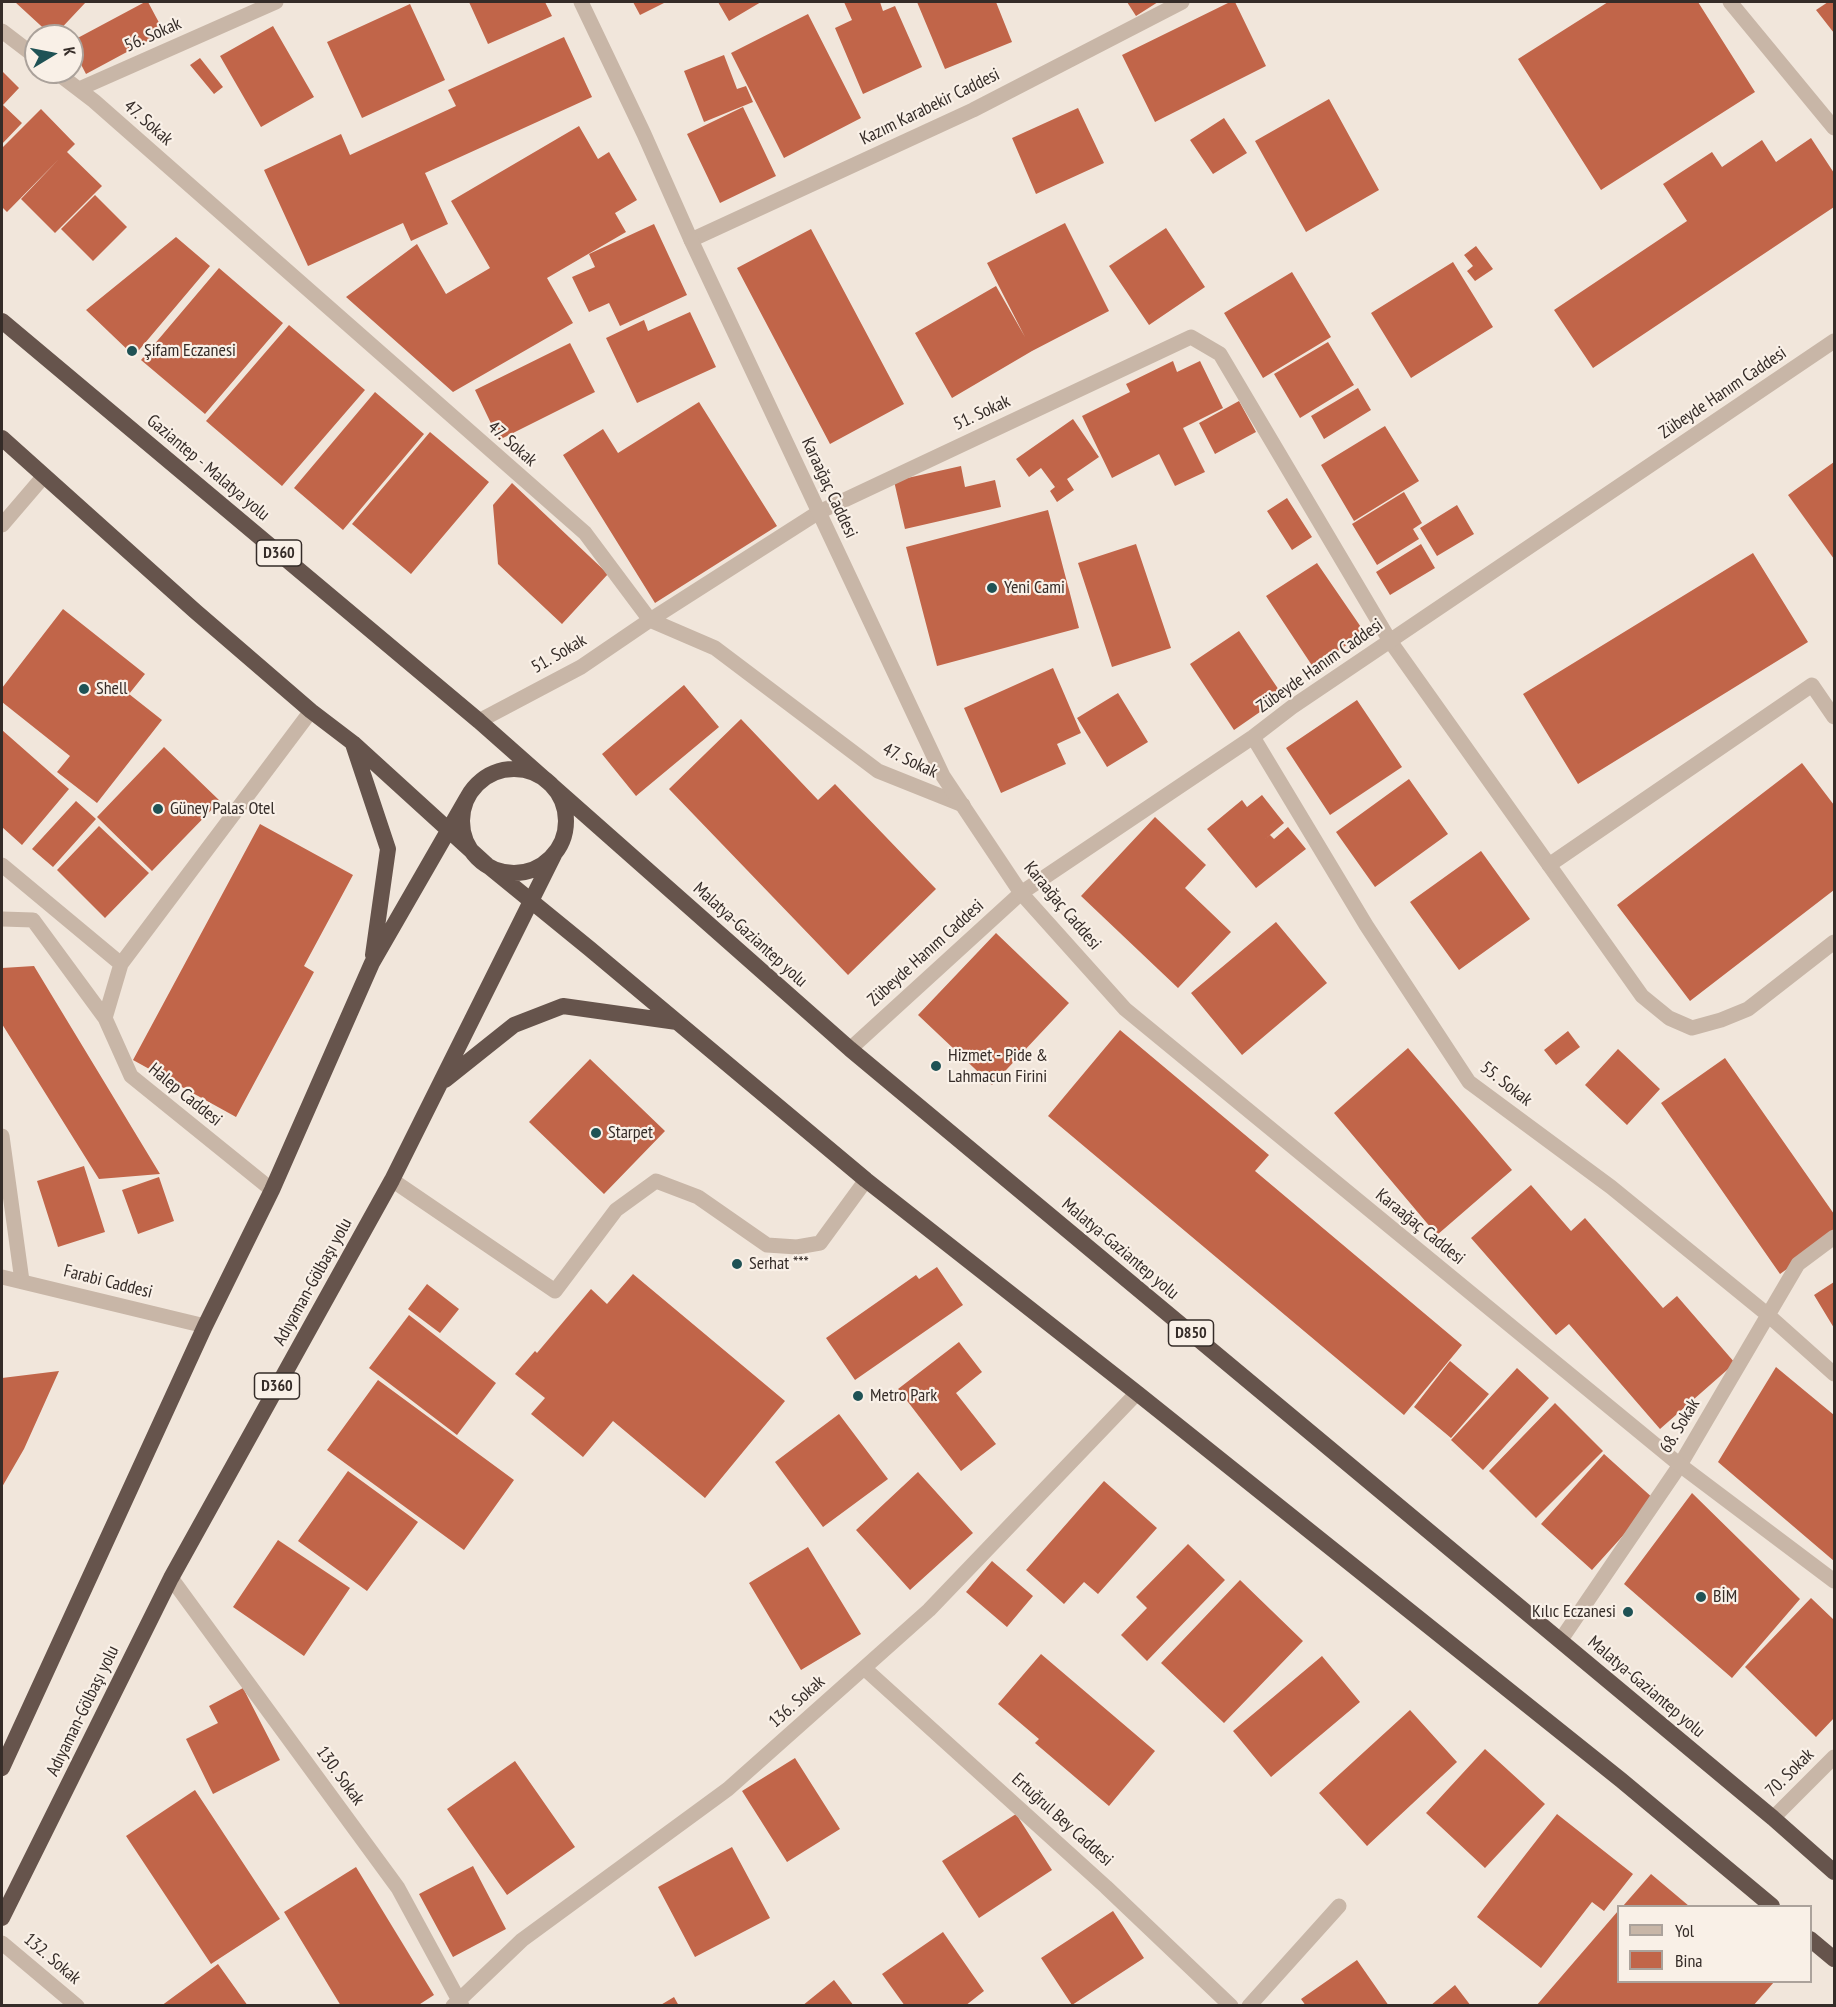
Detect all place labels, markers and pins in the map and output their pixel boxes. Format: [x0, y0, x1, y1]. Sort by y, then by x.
place label: Şifam Eczanesi [144, 340, 236, 362]
marker: Şifam Eczanesi [125, 344, 139, 358]
place label: Yeni Cami [1004, 577, 1065, 599]
marker: Yeni Cami [985, 581, 999, 595]
place label: Shell [96, 678, 127, 700]
marker: Shell [77, 682, 91, 696]
place label: Güney Palas Otel [170, 798, 275, 820]
marker: Güney Palas Otel [151, 802, 165, 816]
place label: Hizmet - Pide & Lahmacun Firini [948, 1045, 1048, 1088]
marker: Hizmet - Pide & Lahmacun Firini [929, 1059, 943, 1073]
place label: Starpet [608, 1122, 653, 1144]
marker: Starpet [589, 1126, 603, 1140]
place label: Serhat *** [749, 1253, 809, 1275]
marker: Serhat *** [730, 1257, 744, 1271]
place label: Metro Park [870, 1385, 937, 1407]
marker: Metro Park [851, 1389, 865, 1403]
place label: BİM [1713, 1586, 1737, 1608]
marker: BİM [1694, 1590, 1708, 1604]
place label: Kılıc Eczanesi [1532, 1601, 1616, 1623]
marker: Kılıc Eczanesi [1621, 1605, 1635, 1619]

